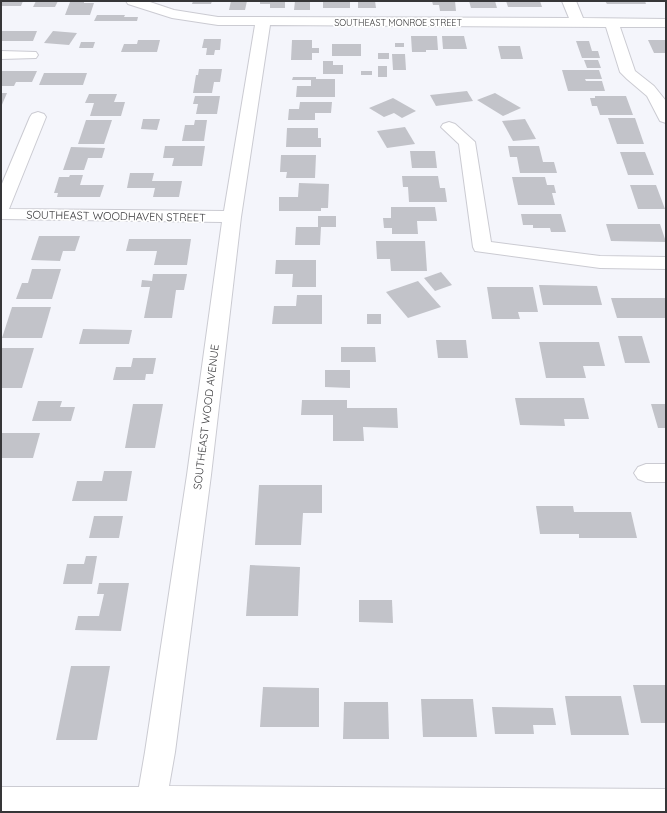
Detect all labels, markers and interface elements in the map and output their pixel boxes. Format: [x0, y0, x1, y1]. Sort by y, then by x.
street label: SOUTHEAST MONROE STREET [334, 17, 462, 28]
street label: SOUTHEAST WOODHAVEN STREET [26, 207, 206, 225]
street label: SOUTHEAST WOOD AVENUE [190, 344, 222, 490]

